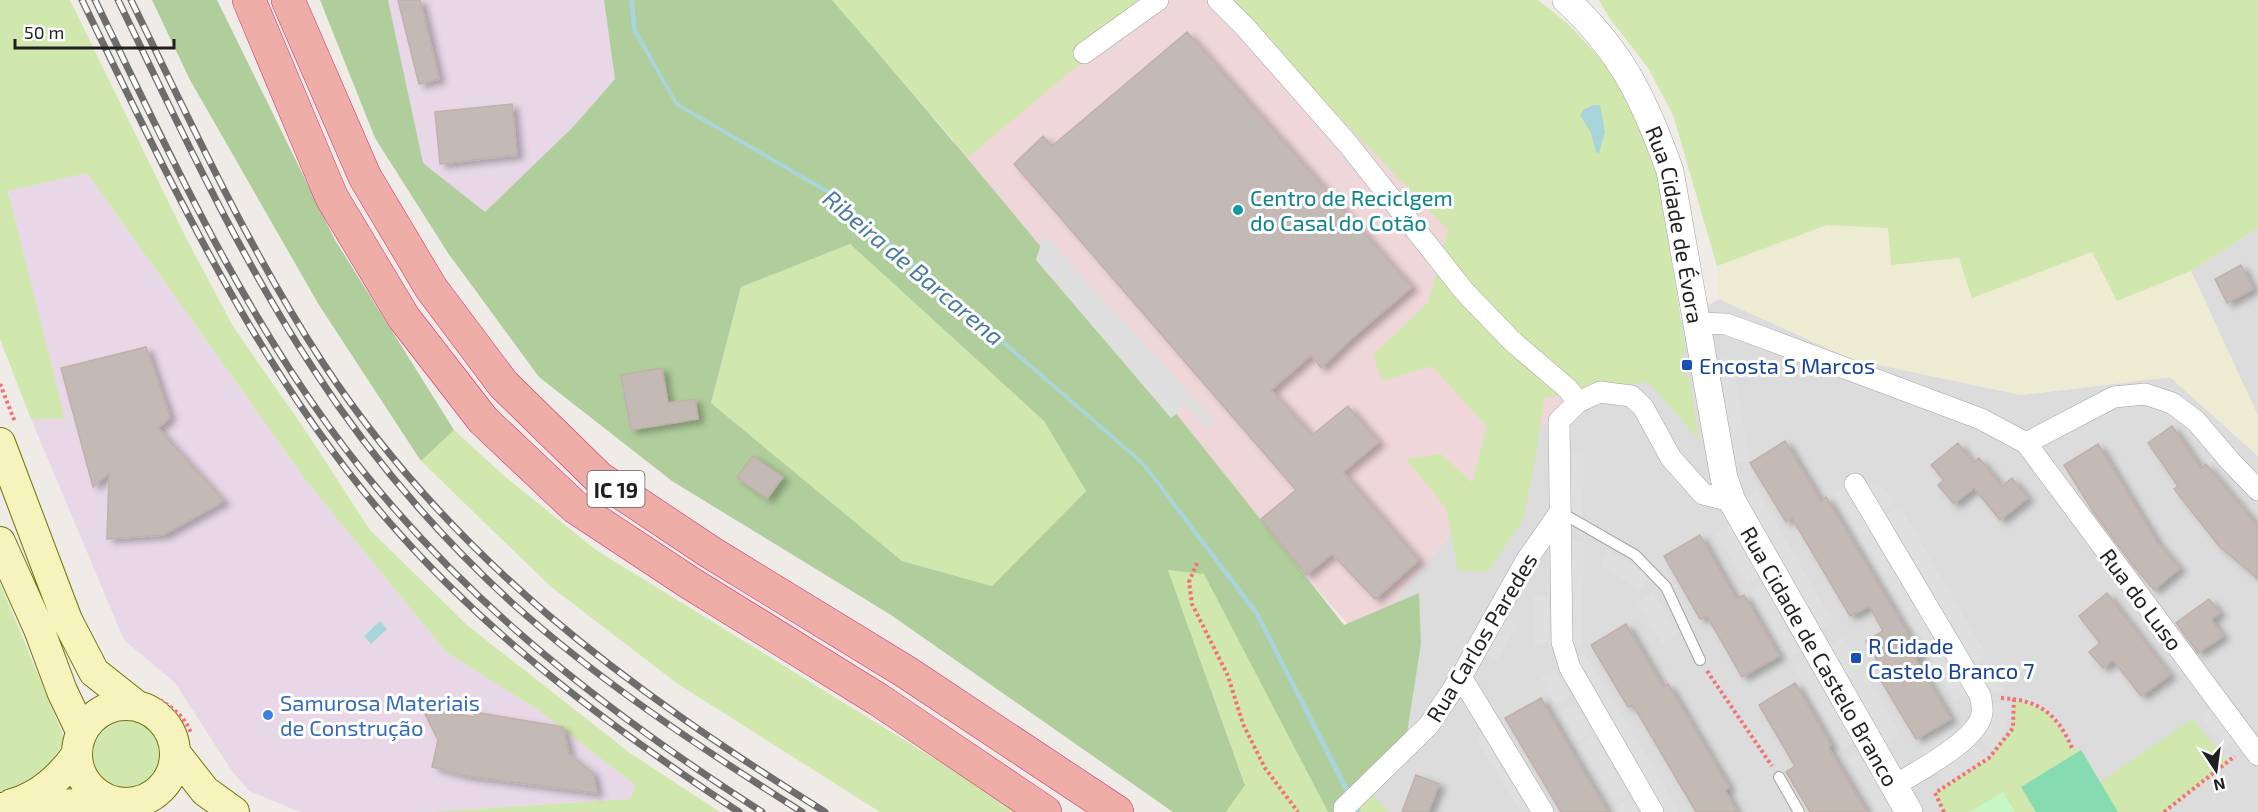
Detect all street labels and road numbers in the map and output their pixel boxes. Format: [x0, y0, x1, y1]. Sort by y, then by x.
street label: Rua Cidade de Évora [1641, 122, 1710, 325]
road number: IC 19 [588, 471, 644, 507]
street label: Rua Cidade de Castelo Branco [1736, 521, 1904, 791]
street label: Rua do Luso [2095, 543, 2189, 655]
street label: Rua Carlos Paredes [1420, 548, 1542, 726]

